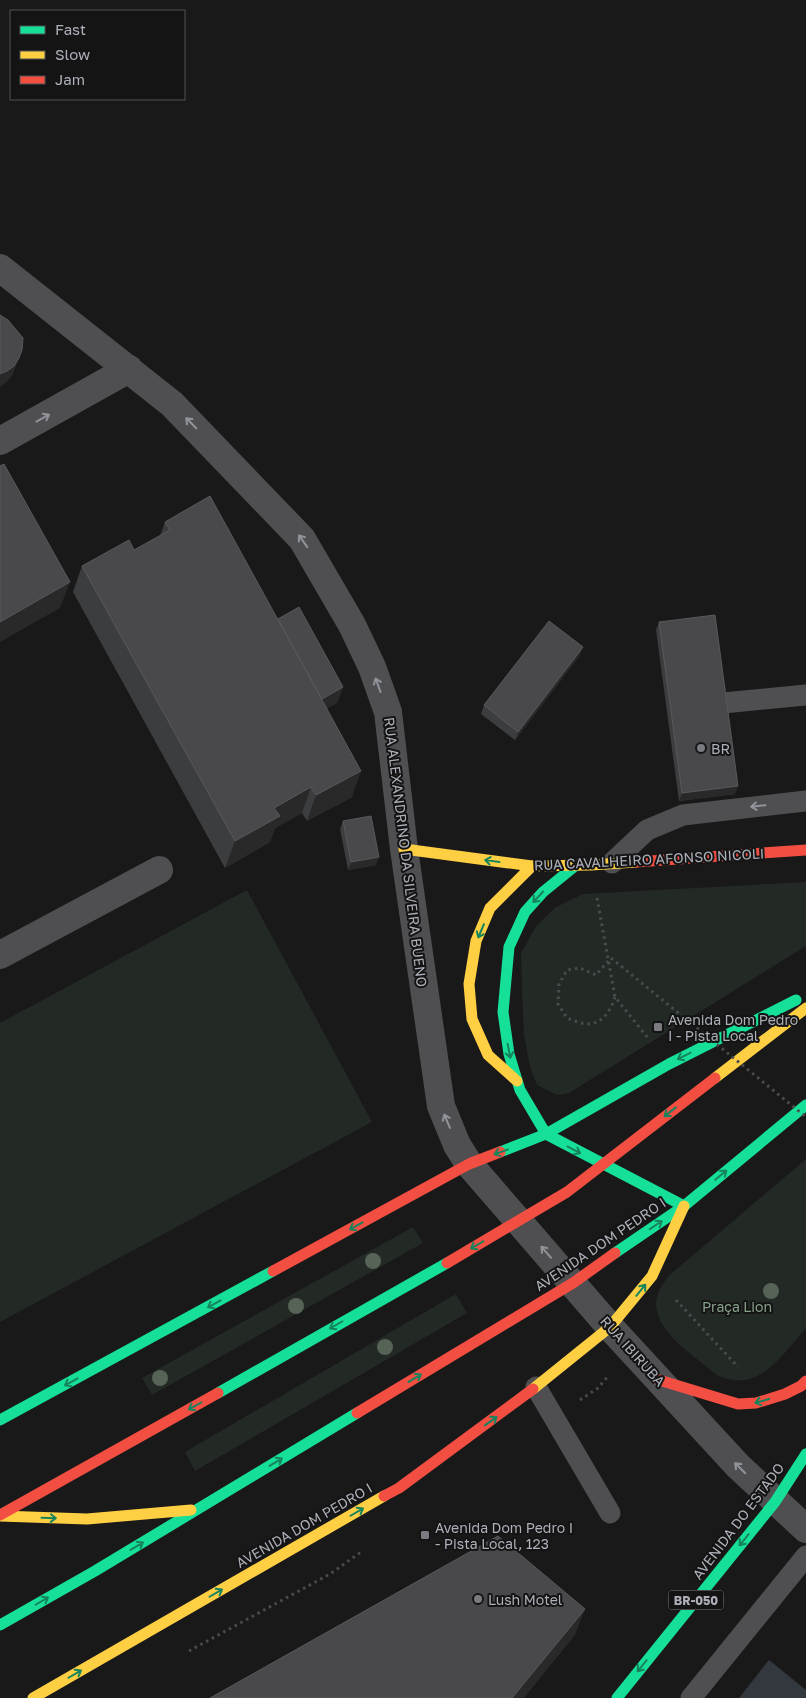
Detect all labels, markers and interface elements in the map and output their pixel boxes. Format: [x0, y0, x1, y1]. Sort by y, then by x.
legend [10, 10, 185, 100]
text: Fast [55, 20, 86, 38]
text: Slow [55, 45, 90, 63]
text: Jam [55, 70, 85, 88]
one-way arrow [35, 412, 49, 422]
one-way arrow [185, 417, 197, 430]
one-way arrow [298, 535, 308, 549]
one-way arrow [373, 678, 382, 693]
street label: RUA ALEXANDRINO DA SILVEIRA BUENO [381, 716, 431, 988]
place label: BR [711, 740, 730, 757]
marker: BR [695, 742, 707, 754]
one-way arrow [750, 801, 766, 811]
street label: RUA CAVALHEIRO AFONSO NICOLI [533, 844, 765, 874]
one-way arrow [484, 856, 500, 866]
one-way arrow [532, 891, 544, 904]
one-way arrow [475, 923, 485, 938]
place label: Avenida Dom Pedro I - Pista Local [668, 1011, 798, 1044]
marker: Avenida Dom Pedro I - Pista Local [652, 1021, 664, 1033]
one-way arrow [505, 1042, 514, 1058]
one-way arrow [677, 1052, 692, 1061]
one-way arrow [663, 1107, 677, 1117]
one-way arrow [441, 1114, 451, 1129]
one-way arrow [566, 1145, 581, 1155]
one-way arrow [494, 1148, 509, 1157]
one-way arrow [714, 1169, 727, 1180]
street label: AVENIDA DOM PEDRO I [531, 1194, 669, 1294]
one-way arrow [649, 1220, 663, 1230]
one-way arrow [349, 1221, 364, 1231]
one-way arrow [470, 1240, 485, 1250]
one-way arrow [540, 1246, 552, 1259]
one-way arrow [636, 1283, 647, 1296]
park label: Praça Lion [702, 1298, 772, 1315]
one-way arrow [207, 1300, 222, 1309]
street label: RUA IBIRUBA [597, 1312, 669, 1390]
one-way arrow [330, 1321, 344, 1331]
one-way arrow [408, 1373, 422, 1383]
one-way arrow [64, 1377, 79, 1387]
one-way arrow [754, 1396, 770, 1406]
one-way arrow [188, 1401, 202, 1411]
one-way arrow [484, 1415, 497, 1426]
one-way arrow [269, 1457, 283, 1467]
street label: AVENIDA DO ESTADO [689, 1459, 787, 1583]
one-way arrow [734, 1461, 746, 1474]
street label: AVENIDA DOM PEDRO I [233, 1479, 375, 1571]
one-way arrow [349, 1507, 364, 1516]
one-way arrow [40, 1513, 56, 1522]
place label: Avenida Dom Pedro I - Pista Local, 123 [435, 1519, 573, 1552]
marker: Avenida Dom Pedro I - Pista Local, 123 [419, 1529, 431, 1541]
one-way arrow [739, 1533, 750, 1546]
one-way arrow [129, 1540, 143, 1550]
one-way arrow [208, 1588, 223, 1597]
road number: BR-050 [668, 1590, 724, 1610]
place label: Lush Motel [488, 1591, 562, 1608]
marker: Lush Motel [472, 1593, 484, 1605]
one-way arrow [35, 1596, 49, 1606]
one-way arrow [637, 1659, 648, 1672]
one-way arrow [67, 1668, 82, 1678]

